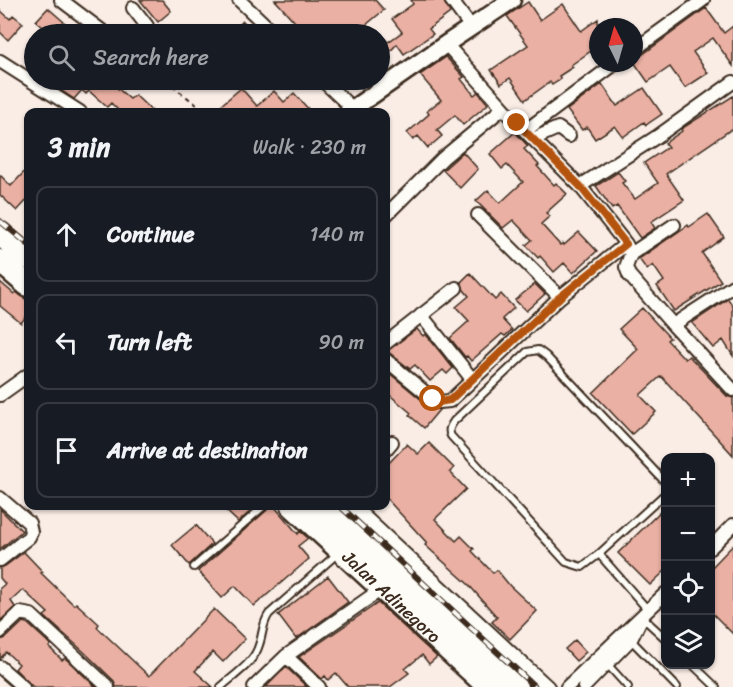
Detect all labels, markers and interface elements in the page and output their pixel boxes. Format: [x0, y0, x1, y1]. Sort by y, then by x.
north arrow [589, 18, 643, 72]
search box [24, 24, 390, 90]
text: Search here [93, 38, 209, 77]
icon: search [45, 41, 78, 74]
route end [503, 109, 529, 135]
text: 3 min [48, 124, 110, 170]
text: Walk · 230 m [253, 130, 366, 165]
text: Continue [107, 215, 195, 254]
text: 140 m [310, 217, 364, 252]
icon: ahead [50, 218, 83, 251]
text: Turn left [107, 323, 192, 362]
text: 90 m [319, 325, 364, 360]
icon: left [50, 326, 83, 359]
route start [419, 385, 445, 411]
text: Arrive at destination [107, 431, 308, 470]
icon: arrive [50, 434, 83, 467]
map controls [661, 453, 715, 669]
button: + [661, 453, 715, 507]
button: − [661, 507, 715, 561]
street label: Jalan Adinegoro [334, 542, 449, 651]
button: locate [661, 561, 715, 615]
button: layers [661, 615, 715, 669]

